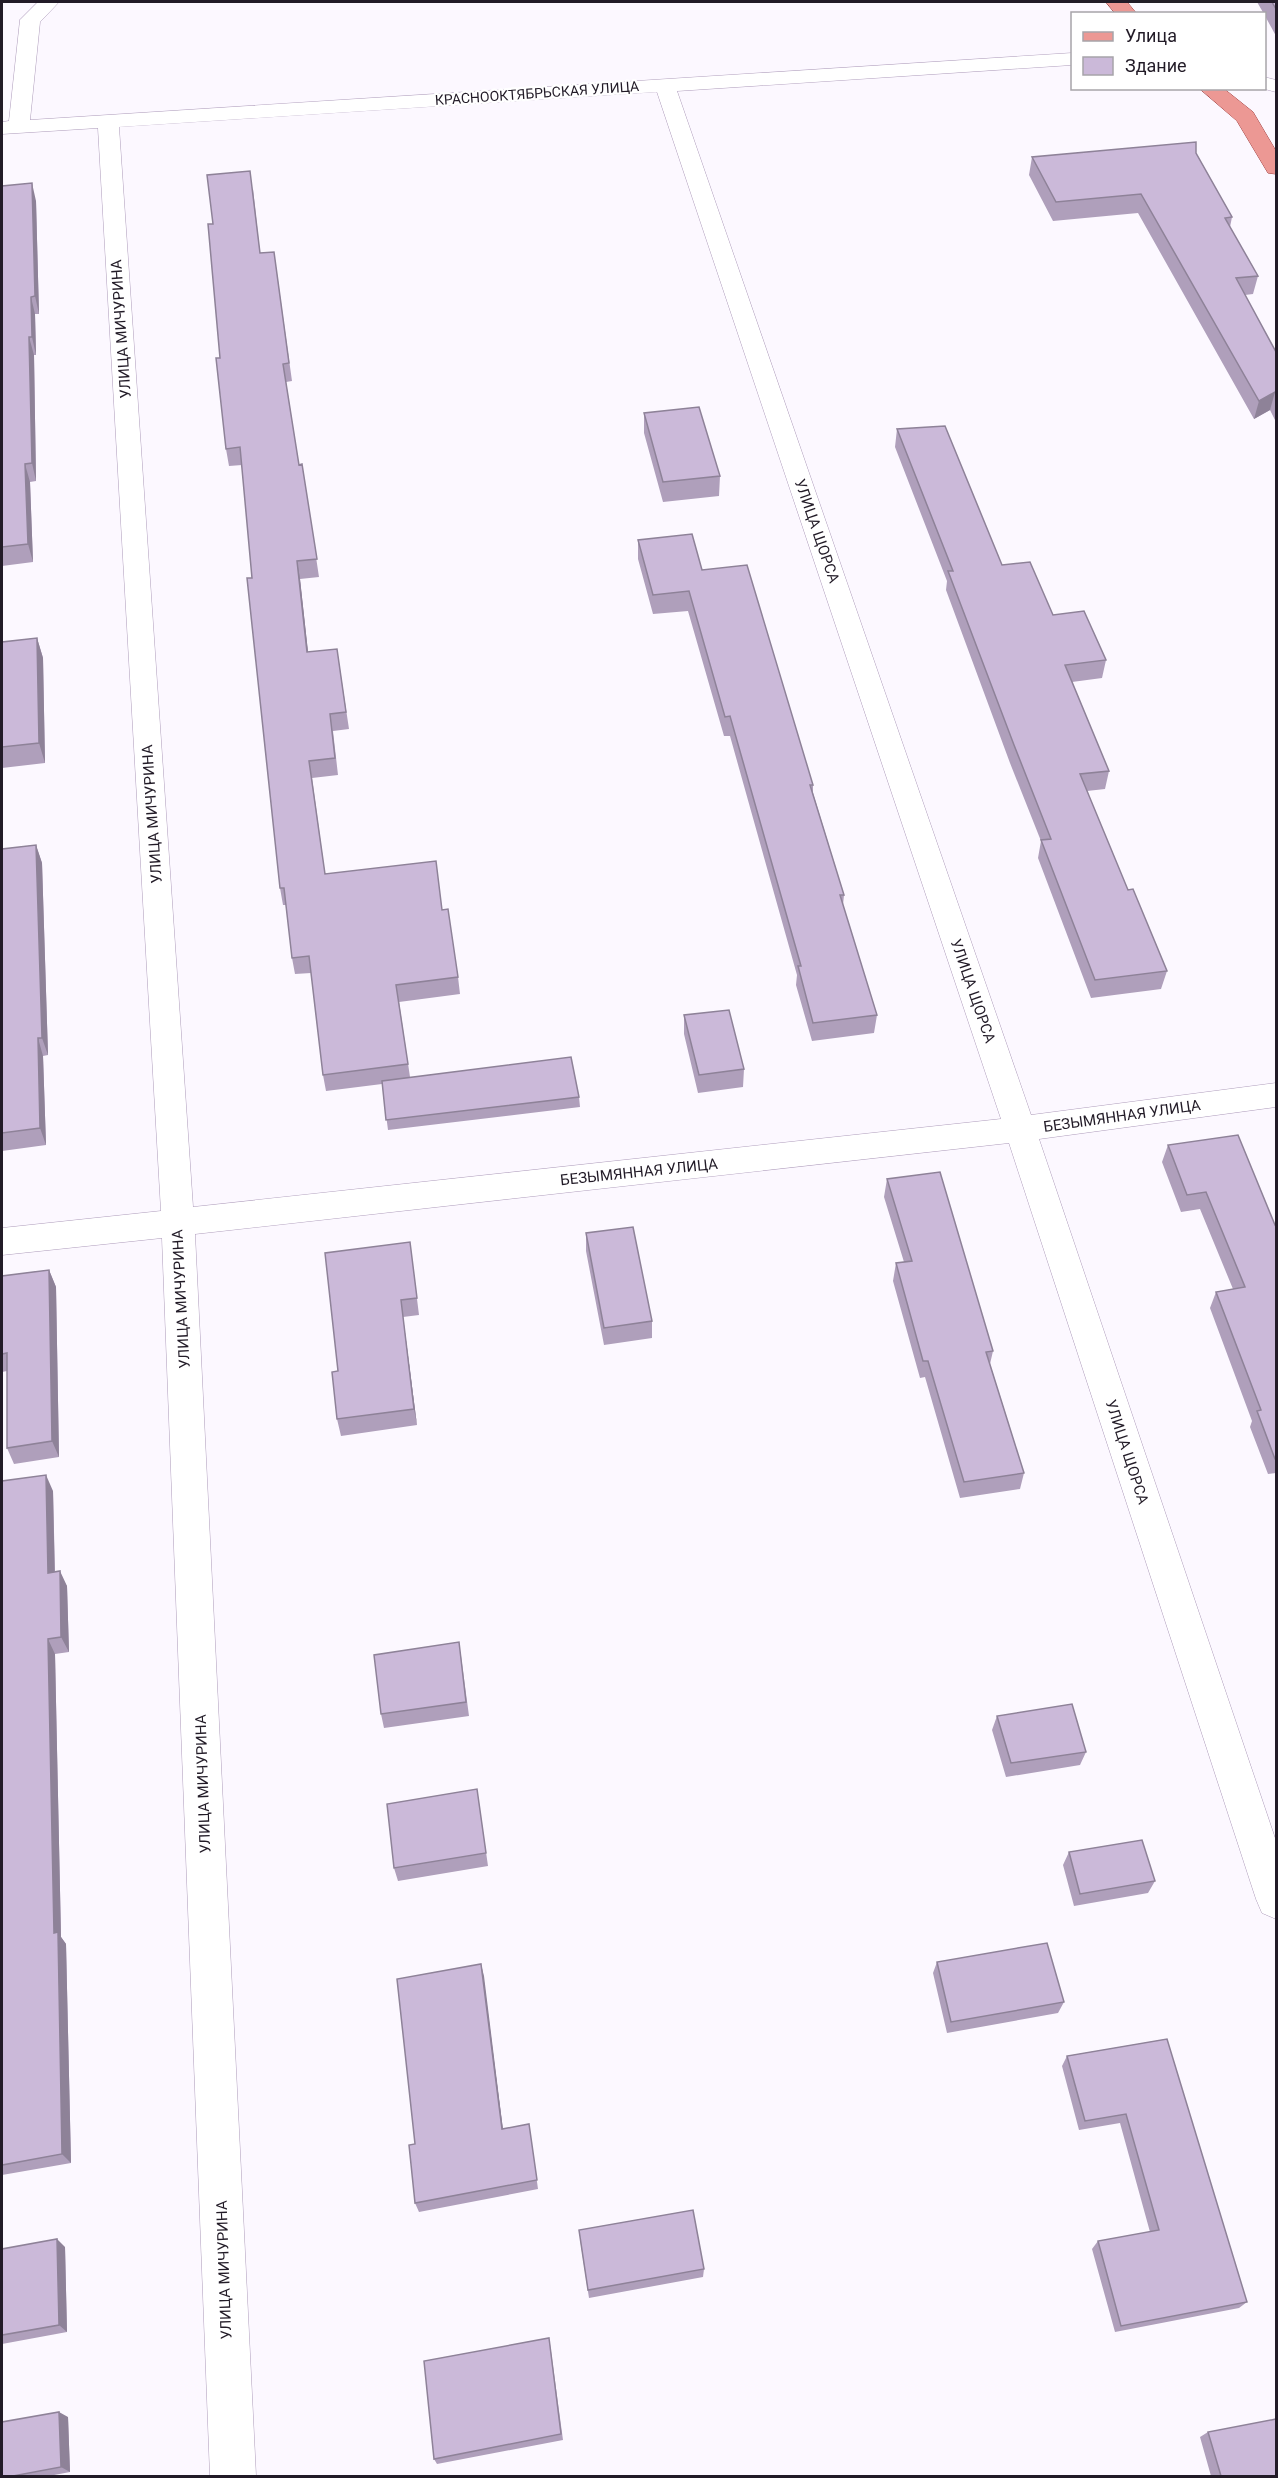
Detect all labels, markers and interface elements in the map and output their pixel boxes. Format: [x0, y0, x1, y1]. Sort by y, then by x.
legend [1071, 12, 1266, 90]
text: Улица [1125, 25, 1177, 46]
text: Здание [1125, 55, 1187, 76]
street label: КРАСНООКТЯБРЬСКАЯ УЛИЦА [434, 78, 640, 108]
street label: УЛИЦА МИЧУРИНА [107, 259, 135, 399]
street label: УЛИЦА ЩОРСА [791, 477, 843, 586]
street label: УЛИЦА МИЧУРИНА [138, 744, 166, 884]
street label: УЛИЦА ЩОРСА [947, 937, 999, 1046]
street label: БЕЗЫМЯННАЯ УЛИЦА [1042, 1096, 1202, 1136]
street label: БЕЗЫМЯННАЯ УЛИЦА [559, 1155, 719, 1189]
street label: УЛИЦА МИЧУРИНА [168, 1229, 194, 1369]
street label: УЛИЦА ЩОРСА [1102, 1397, 1152, 1507]
street label: УЛИЦА МИЧУРИНА [192, 1714, 214, 1854]
street label: УЛИЦА МИЧУРИНА [213, 2200, 235, 2340]

